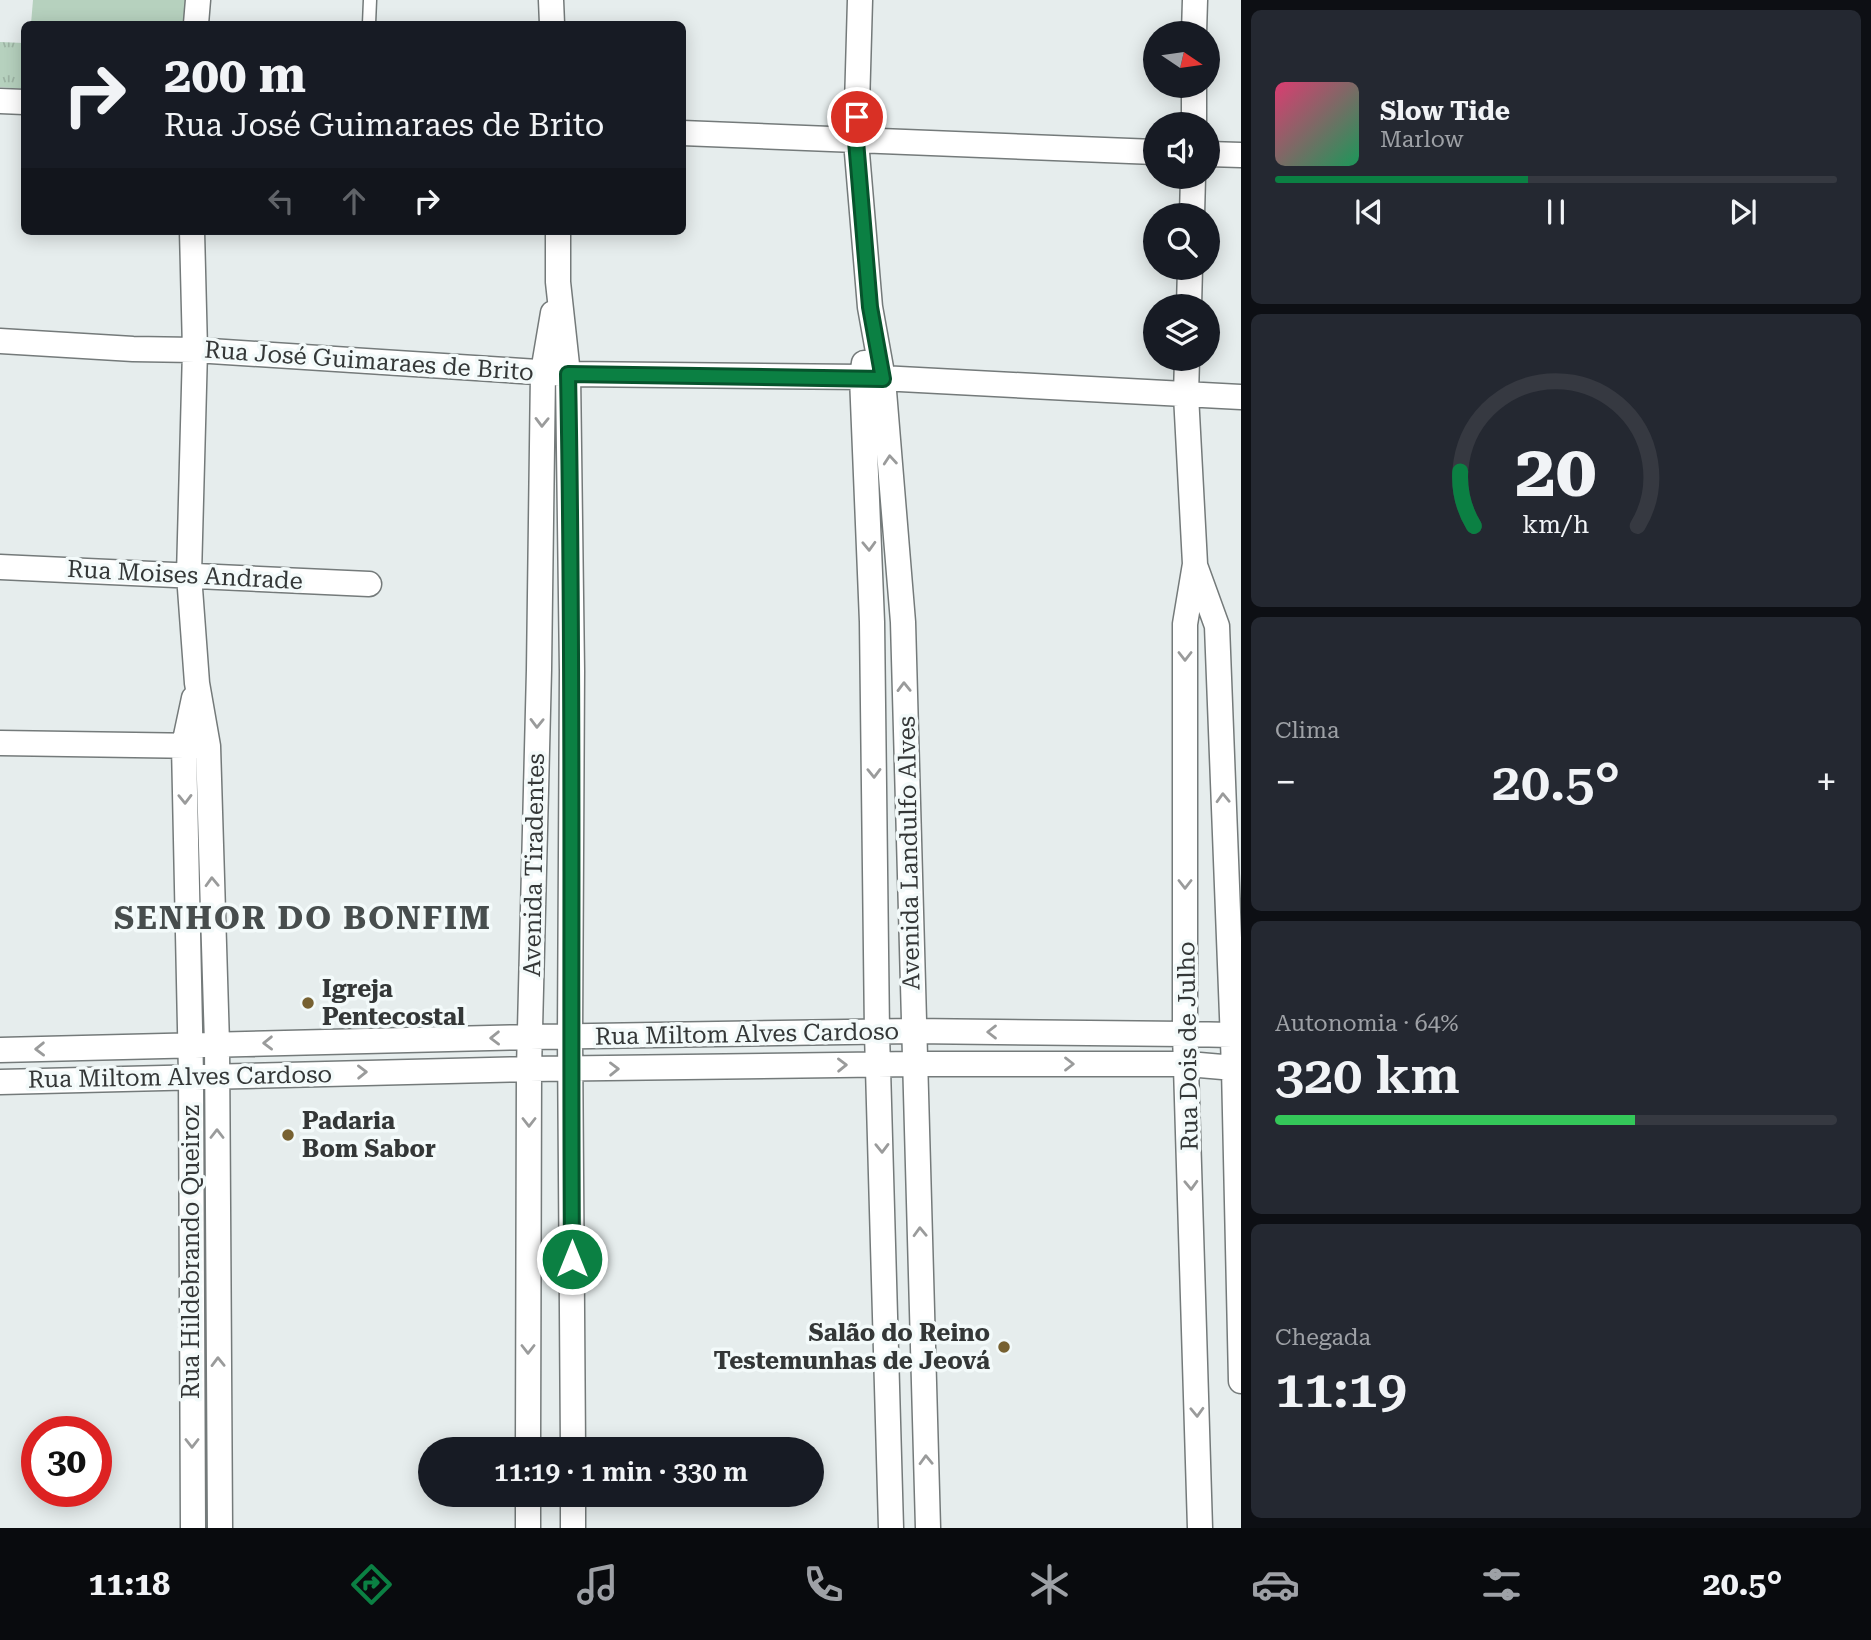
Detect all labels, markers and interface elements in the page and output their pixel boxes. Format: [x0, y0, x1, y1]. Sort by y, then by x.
north arrow [1143, 21, 1220, 98]
map controls [1143, 21, 1220, 371]
text: 200 m [164, 47, 306, 104]
icon: right [49, 49, 140, 140]
pin [827, 87, 887, 147]
text: Slow Tide [1380, 96, 1510, 126]
icon: arrive [838, 98, 876, 136]
text: Rua José Guimaraes de Brito [164, 106, 604, 144]
button: sound [1143, 112, 1220, 189]
text: Marlow [1380, 126, 1463, 153]
icon: left [262, 182, 300, 220]
icon: ahead [335, 182, 373, 220]
icon: right [408, 182, 446, 220]
icon: previous [1350, 193, 1388, 231]
icon: pause [1537, 193, 1575, 231]
icon: next [1724, 193, 1762, 231]
button: search [1143, 203, 1220, 280]
button: layers [1143, 294, 1220, 371]
street label: Rua José Guimaraes de Brito [203, 336, 535, 386]
one-way arrow [534, 417, 550, 428]
text: 20 [1515, 430, 1597, 515]
one-way arrow [883, 454, 898, 465]
text: km/h [1523, 510, 1589, 539]
one-way arrow [861, 540, 876, 551]
street label: Rua Moises Andrade [66, 555, 304, 595]
one-way arrow [1177, 652, 1193, 662]
one-way arrow [897, 681, 912, 692]
street label: Avenida Landulfo Alves [893, 716, 925, 990]
text: Clima [1275, 717, 1339, 744]
one-way arrow [530, 718, 545, 729]
text: 20.5° [1492, 752, 1620, 813]
street label: Avenida Tiradentes [518, 753, 550, 977]
text: − [1275, 760, 1296, 804]
text: + [1816, 760, 1837, 804]
one-way arrow [866, 768, 882, 779]
one-way arrow [1216, 793, 1231, 804]
one-way arrow [178, 794, 193, 805]
one-way arrow [205, 877, 220, 888]
one-way arrow [1177, 879, 1193, 890]
district label: SENHOR DO BONFIM [114, 899, 492, 937]
street label: Rua Dois de Julho [1172, 941, 1204, 1151]
place label: Igreja Pentecostal [322, 975, 465, 1031]
marker: Igreja Pentecostal [300, 995, 316, 1011]
text: Autonomia · 64% [1275, 1010, 1459, 1037]
street label: Rua Miltom Alves Cardoso [595, 1017, 899, 1051]
one-way arrow [986, 1024, 997, 1040]
one-way arrow [490, 1030, 501, 1045]
one-way arrow [262, 1035, 273, 1051]
one-way arrow [35, 1042, 46, 1057]
text: 320 km [1275, 1045, 1460, 1106]
one-way arrow [1064, 1056, 1075, 1072]
one-way arrow [836, 1058, 847, 1073]
street label: Rua Miltom Alves Cardoso [28, 1060, 332, 1094]
one-way arrow [609, 1061, 620, 1077]
one-way arrow [357, 1064, 368, 1080]
street label: Rua Hildebrando Queiroz [177, 1105, 205, 1399]
place label: Padaria Bom Sabor [302, 1107, 436, 1163]
one-way arrow [521, 1117, 537, 1128]
marker: Padaria Bom Sabor [280, 1127, 296, 1143]
one-way arrow [209, 1129, 225, 1139]
one-way arrow [874, 1143, 890, 1153]
one-way arrow [1183, 1180, 1199, 1190]
position arrow [535, 1222, 609, 1296]
one-way arrow [912, 1227, 927, 1238]
place label: Salão do Reino Testemunhas de Jeová [714, 1319, 990, 1375]
text: Chegada [1275, 1324, 1371, 1351]
marker: Salão do Reino Testemunhas de Jeová [996, 1339, 1012, 1355]
one-way arrow [520, 1345, 536, 1355]
one-way arrow [210, 1356, 226, 1367]
text: 11:19 [1275, 1359, 1407, 1420]
one-way arrow [1189, 1407, 1205, 1418]
speed limit sign: 30 [21, 1416, 112, 1507]
one-way arrow [184, 1438, 200, 1449]
one-way arrow [919, 1454, 934, 1465]
text: 11:19 · 1 min · 330 m [494, 1457, 748, 1487]
icon: directions [347, 1560, 396, 1609]
icon: music [573, 1560, 622, 1609]
icon: phone [799, 1560, 848, 1609]
icon: climate [1025, 1560, 1074, 1609]
icon: car [1251, 1560, 1300, 1609]
icon: filters [1477, 1560, 1526, 1609]
text: 11:18 [88, 1565, 170, 1603]
text: 20.5° [1703, 1565, 1782, 1603]

